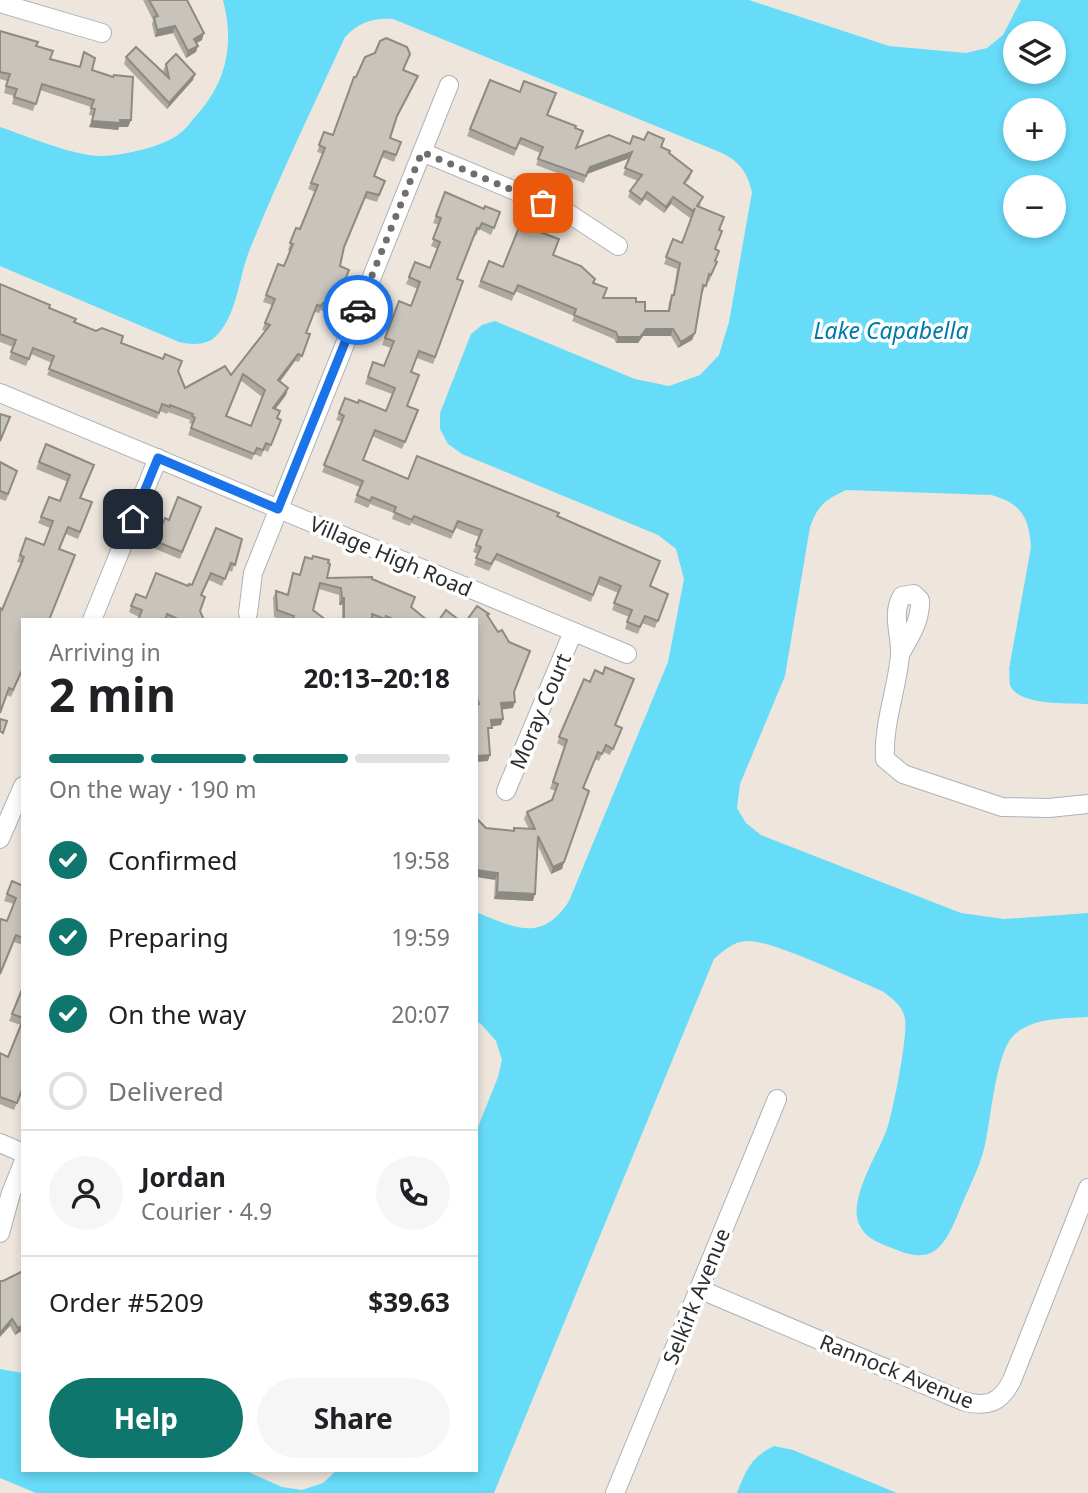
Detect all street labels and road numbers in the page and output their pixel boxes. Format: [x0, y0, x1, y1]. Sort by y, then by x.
street label: Village High Road [306, 509, 476, 603]
street label: Moray Court [503, 648, 577, 773]
street label: Selkirk Avenue [656, 1224, 736, 1368]
street label: Rannock Avenue [816, 1327, 978, 1415]

